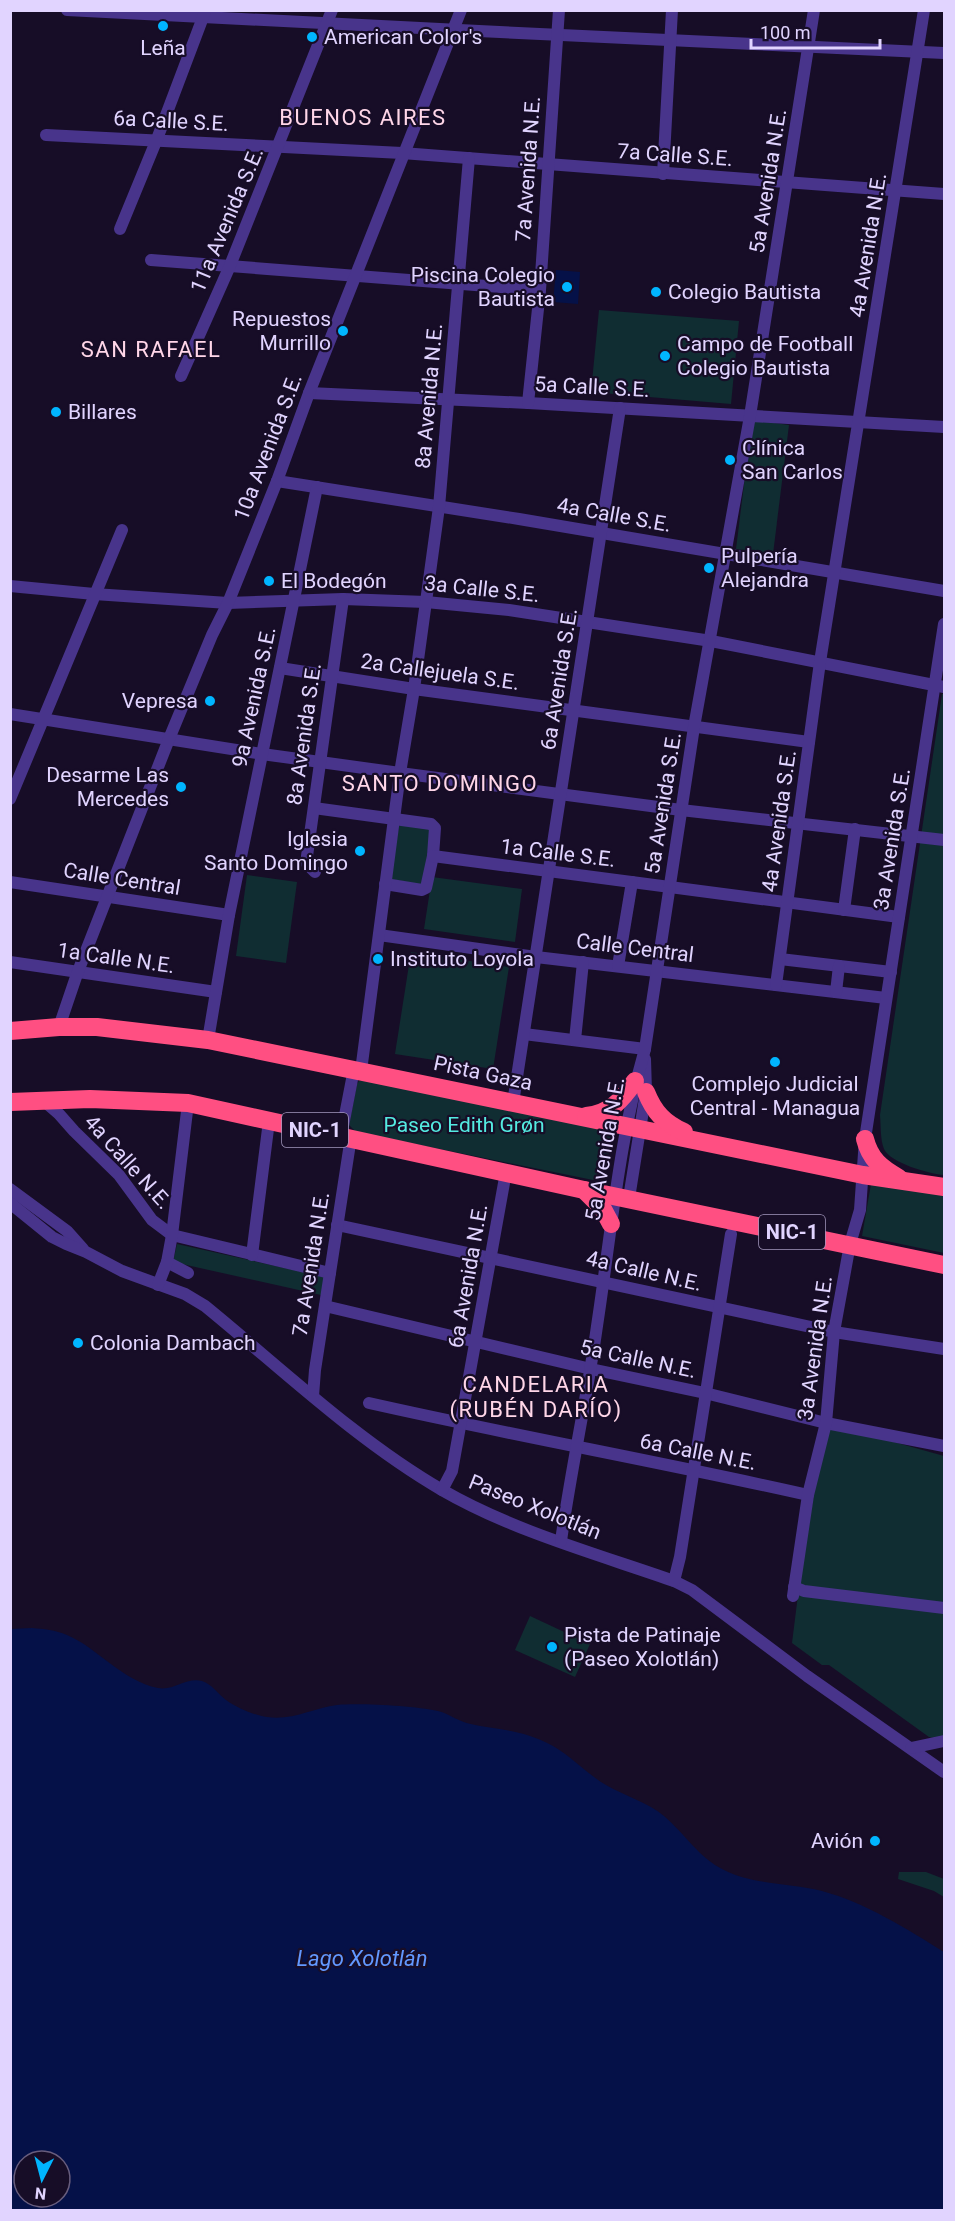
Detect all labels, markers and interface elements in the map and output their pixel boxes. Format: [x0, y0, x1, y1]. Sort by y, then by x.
scale bar [751, 12, 880, 50]
marker: Leña [156, 19, 170, 33]
text: 100 m [760, 22, 811, 43]
place label: American Color's [324, 25, 482, 49]
marker: American Color's [305, 30, 319, 44]
place label: Leña [140, 36, 186, 60]
street label: 7a Avenida N.E. [511, 95, 545, 243]
district label: BUENOS AIRES [279, 105, 447, 130]
street label: 6a Calle S.E. [113, 106, 229, 136]
street label: 5a Avenida N.E. [745, 107, 791, 255]
street label: 7a Calle S.E. [617, 139, 733, 171]
street label: 11a Avenida S.E. [186, 144, 268, 296]
street label: 4a Avenida N.E. [845, 171, 891, 319]
place label: Piscina Colegio Bautista [411, 263, 555, 311]
marker: Piscina Colegio Bautista [560, 280, 574, 294]
place label: Colegio Bautista [668, 280, 821, 304]
marker: Colegio Bautista [649, 285, 663, 299]
place label: Repuestos Murrillo [232, 307, 331, 355]
street label: 8a Avenida N.E. [411, 322, 447, 470]
marker: Repuestos Murrillo [336, 324, 350, 338]
place label: Campo de Football Colegio Bautista [677, 332, 853, 380]
district label: SAN RAFAEL [81, 337, 221, 362]
marker: Campo de Football Colegio Bautista [658, 349, 672, 363]
street label: 10a Avenida S.E. [229, 370, 307, 524]
street label: 5a Calle S.E. [534, 372, 650, 402]
place label: Billares [68, 400, 137, 424]
marker: Billares [49, 405, 63, 419]
place label: Clínica San Carlos [742, 436, 843, 484]
marker: Clínica San Carlos [723, 453, 737, 467]
street label: 4a Calle S.E. [555, 493, 673, 537]
place label: Pulpería Alejandra [721, 544, 809, 592]
marker: Pulpería Alejandra [702, 561, 716, 575]
place label: El Bodegón [281, 569, 387, 593]
street label: 3a Calle S.E. [423, 571, 541, 607]
marker: El Bodegón [262, 574, 276, 588]
street label: 6a Avenida S.E. [536, 606, 582, 752]
street label: 9a Avenida S.E. [227, 624, 281, 770]
street label: 2a Callejuela S.E. [359, 649, 521, 695]
street label: 8a Avenida S.E. [282, 661, 326, 807]
place label: Vepresa [122, 689, 198, 713]
marker: Vepresa [203, 694, 217, 708]
street label: 5a Avenida S.E. [640, 730, 686, 876]
street label: 4a Avenida S.E. [757, 748, 801, 894]
place label: Desarme Las Mercedes [46, 763, 169, 811]
street label: 3a Avenida S.E. [869, 766, 915, 912]
district label: SANTO DOMINGO [342, 771, 538, 796]
marker: Desarme Las Mercedes [174, 780, 188, 794]
place label: Iglesia Santo Domingo [204, 827, 348, 875]
street label: 1a Calle S.E. [499, 834, 617, 872]
marker: Iglesia Santo Domingo [353, 844, 367, 858]
street label: Calle Central [62, 858, 182, 900]
street label: Calle Central [575, 929, 695, 967]
street label: 1a Calle N.E. [56, 938, 176, 978]
place label: Instituto Loyola [390, 947, 534, 971]
marker: Instituto Loyola [371, 952, 385, 966]
street label: Pista Gaza [431, 1051, 535, 1095]
marker: Complejo Judicial Central - Managua [768, 1055, 782, 1069]
place label: Complejo Judicial Central - Managua [690, 1072, 860, 1120]
street label: 5a Avenida N.E. [581, 1075, 629, 1223]
street label: 4a Calle N.E. [80, 1110, 176, 1214]
road number: NIC-1 [282, 1113, 348, 1147]
park label: Paseo Edith Grøn [384, 1113, 544, 1137]
street label: 7a Avenida N.E. [288, 1190, 334, 1338]
street label: 6a Avenida N.E. [444, 1202, 492, 1350]
road number: NIC-1 [759, 1215, 825, 1249]
street label: 4a Calle N.E. [584, 1246, 704, 1296]
street label: 3a Avenida N.E. [793, 1274, 837, 1422]
place label: Colonia Dambach [90, 1331, 255, 1355]
street label: 5a Calle N.E. [578, 1335, 698, 1383]
marker: Colonia Dambach [71, 1336, 85, 1350]
district label: CANDELARIA (RUBÉN DARÍO) [449, 1372, 623, 1423]
street label: 6a Calle N.E. [638, 1429, 758, 1475]
street label: Paseo Xolotlán [465, 1470, 605, 1544]
place label: Pista de Patinaje (Paseo Xolotlán) [564, 1623, 721, 1671]
marker: Pista de Patinaje (Paseo Xolotlán) [545, 1640, 559, 1654]
place label: Avión [811, 1829, 863, 1853]
marker: Avión [868, 1834, 882, 1848]
water label: Lago Xolotlán [297, 1946, 427, 1971]
north arrow [12, 2149, 72, 2209]
text: N [34, 2183, 47, 2203]

